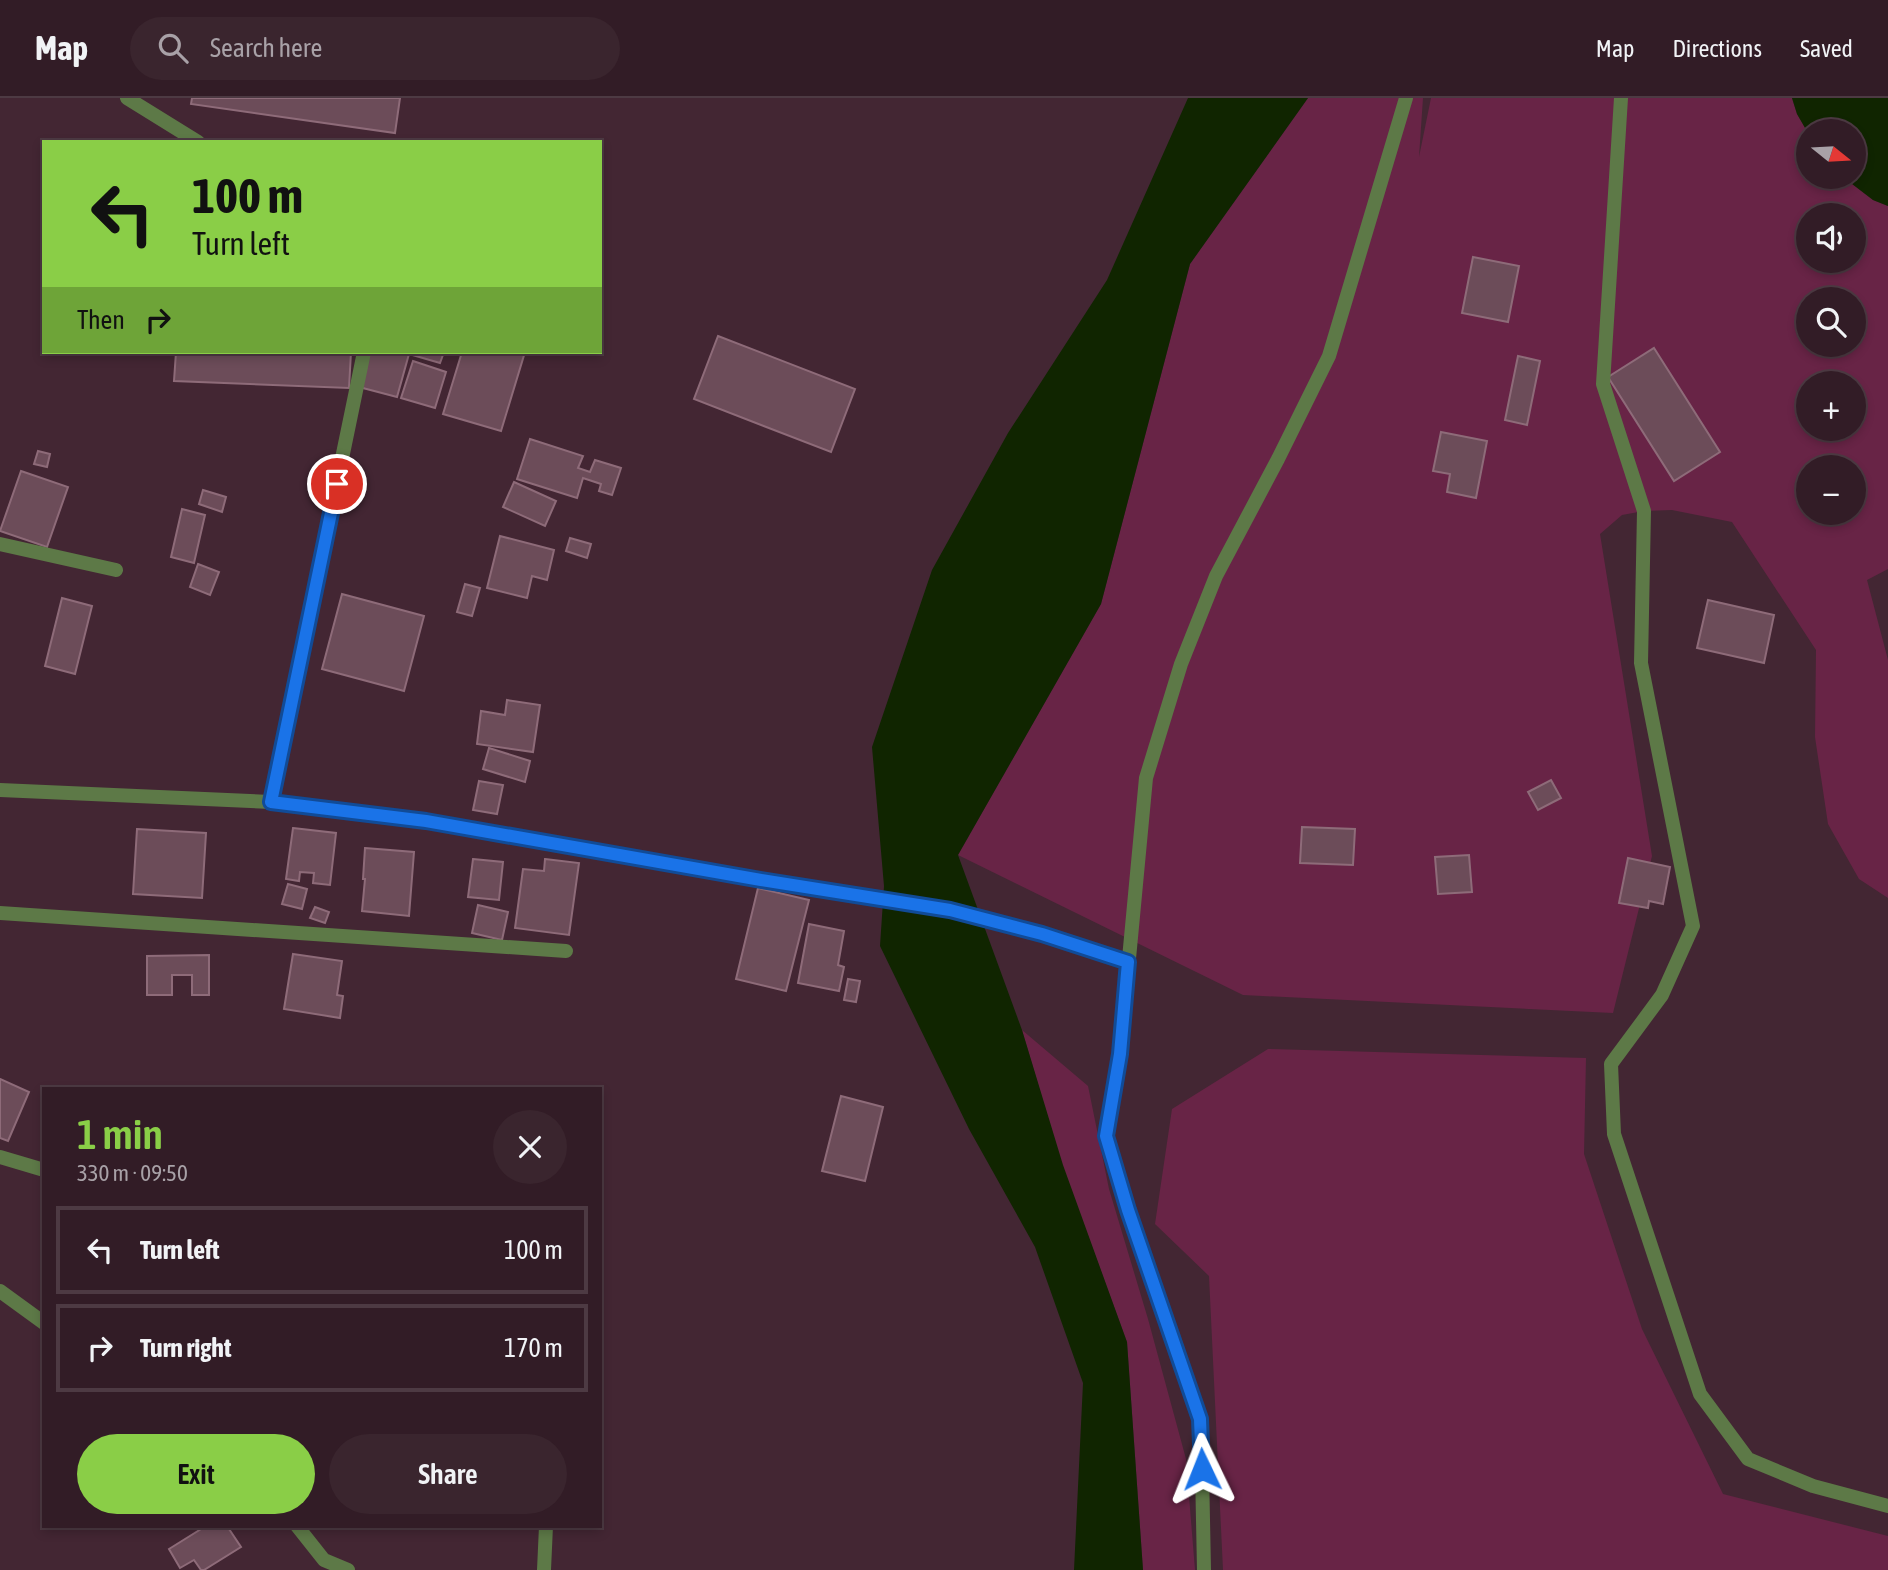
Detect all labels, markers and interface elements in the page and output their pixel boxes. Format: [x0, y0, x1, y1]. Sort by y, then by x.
search box [130, 17, 620, 80]
text: Map [35, 29, 88, 67]
icon: search [154, 29, 192, 67]
text: Search here [210, 33, 322, 63]
text: Map [1596, 35, 1634, 62]
text: Directions [1672, 35, 1762, 62]
text: Saved [1800, 35, 1853, 62]
north arrow [1796, 119, 1866, 189]
map controls [1796, 119, 1866, 525]
text: 100 m [192, 167, 303, 223]
icon: left [77, 168, 168, 259]
button: sound [1796, 203, 1866, 273]
text: Turn left [192, 225, 290, 262]
button: search [1796, 287, 1866, 357]
icon: right [139, 301, 177, 339]
text: Then [77, 305, 125, 335]
button: + [1796, 371, 1866, 441]
pin [307, 454, 367, 514]
button: − [1796, 455, 1866, 525]
icon: arrive [318, 465, 356, 503]
text: 1 min [77, 1110, 163, 1158]
button: close [493, 1110, 567, 1184]
text: 330 m · 09:50 [77, 1160, 188, 1186]
icon: left [81, 1231, 119, 1269]
text: Turn left [140, 1235, 220, 1265]
text: 100 m [504, 1235, 563, 1265]
icon: right [81, 1329, 119, 1367]
text: Turn right [140, 1333, 231, 1363]
text: 170 m [504, 1333, 563, 1363]
position arrow [1165, 1432, 1239, 1506]
button: Exit [77, 1434, 315, 1514]
button: Share [329, 1434, 567, 1514]

